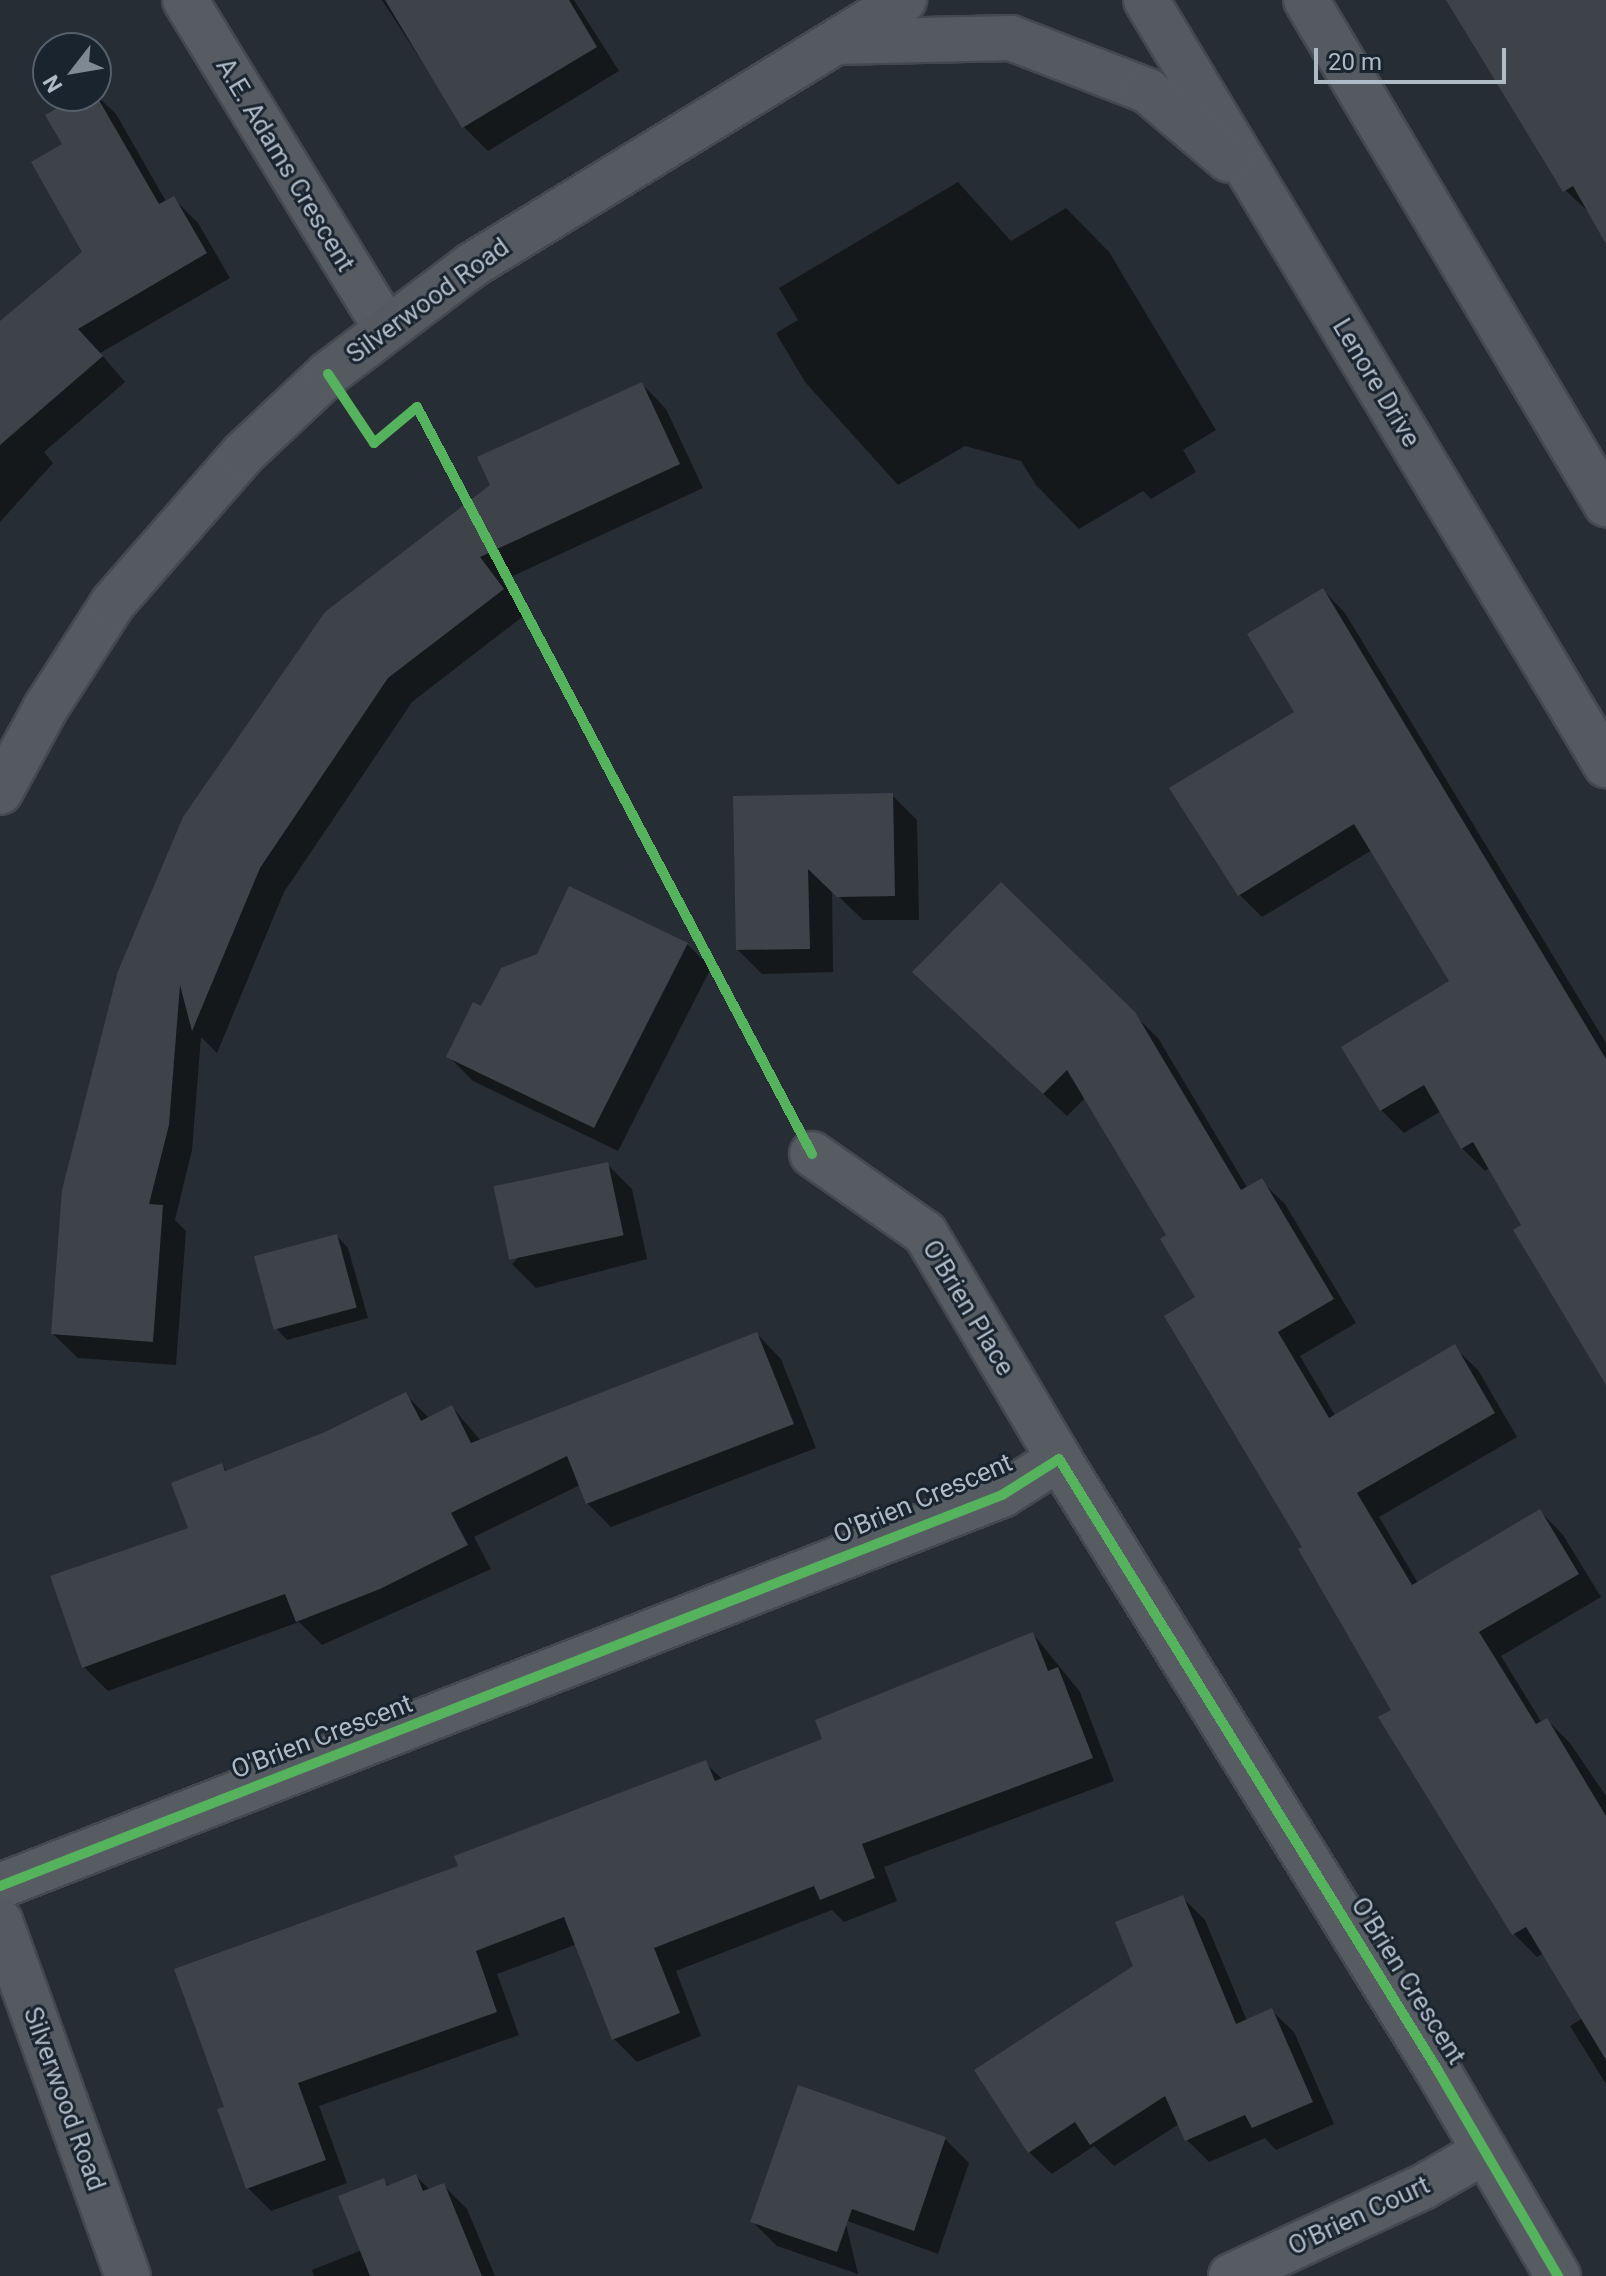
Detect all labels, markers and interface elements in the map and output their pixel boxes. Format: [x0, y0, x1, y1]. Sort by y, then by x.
north arrow [32, 32, 112, 112]
scale bar [1318, 32, 1510, 82]
text: 20 m [1328, 48, 1382, 76]
street label: A.E. Adams Crescent [209, 53, 361, 277]
text: N [38, 70, 67, 97]
street label: Silverwood Road [341, 232, 515, 370]
street label: Lenore Drive [1325, 313, 1427, 453]
street label: O'Brien Place [915, 1235, 1021, 1381]
street label: O'Brien Crescent [829, 1447, 1017, 1551]
street label: O'Brien Crescent [227, 1688, 417, 1786]
street label: O'Brien Crescent [1344, 1892, 1472, 2070]
street label: Silverwood Road [16, 2003, 112, 2195]
street label: O'Brien Court [1283, 2170, 1435, 2262]

